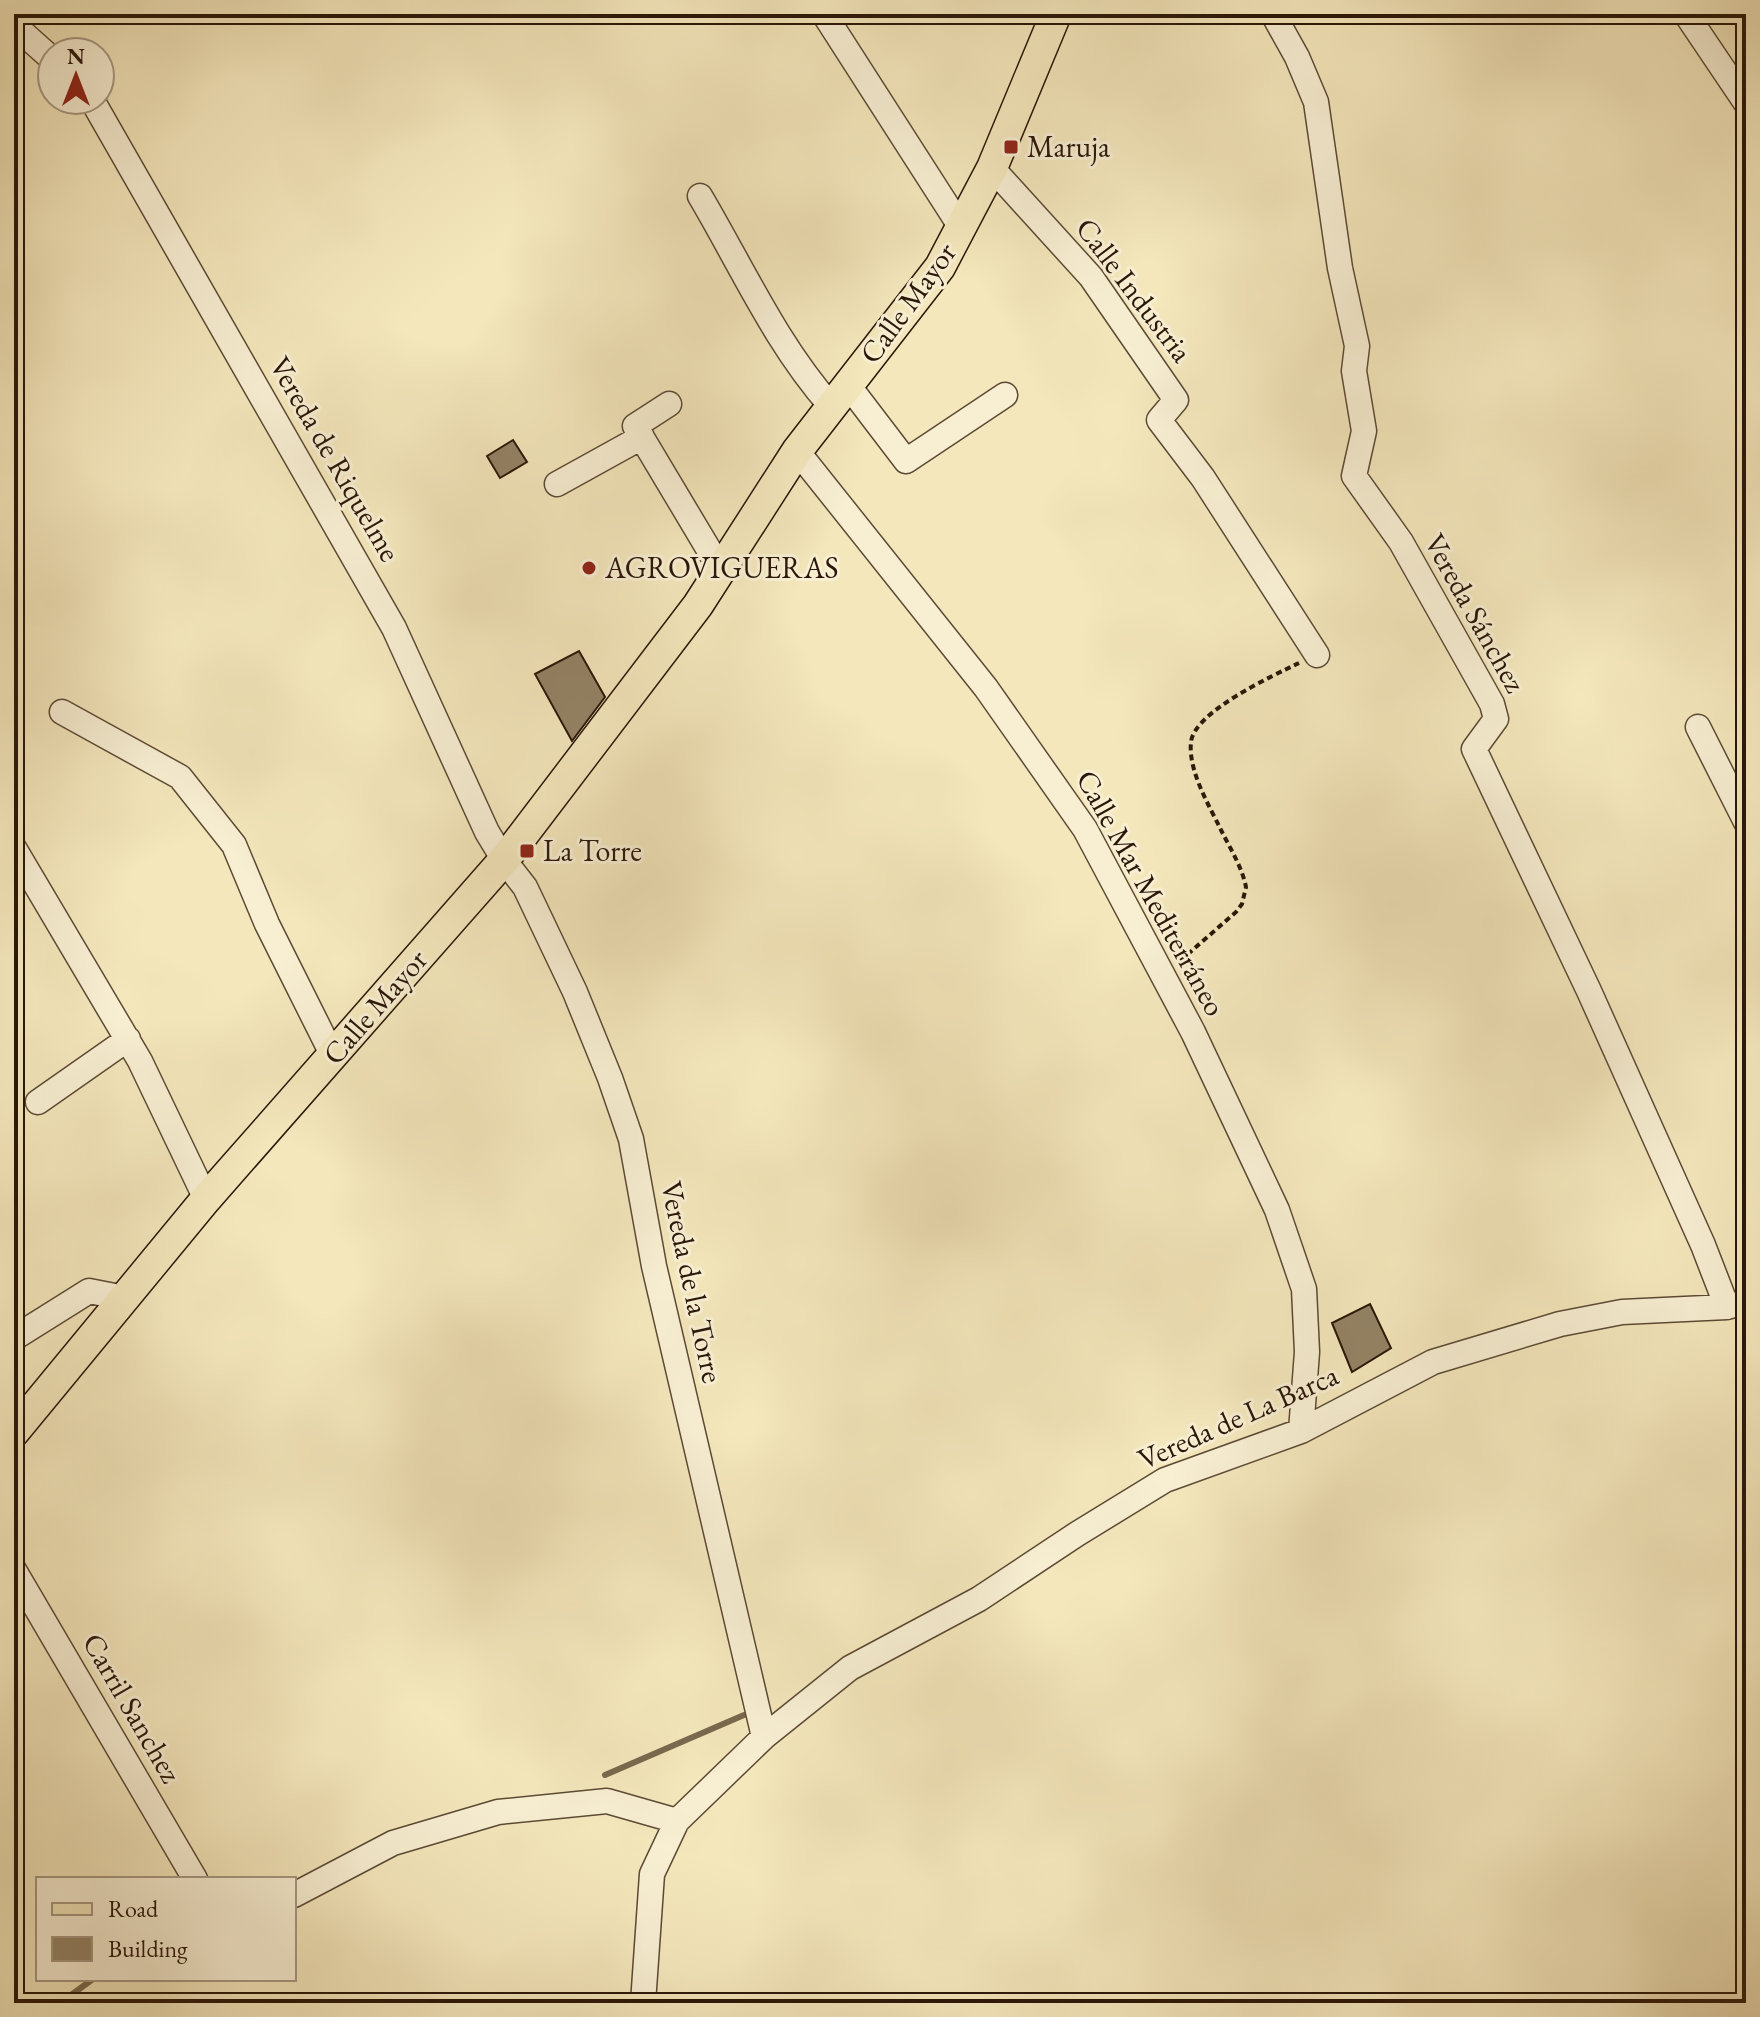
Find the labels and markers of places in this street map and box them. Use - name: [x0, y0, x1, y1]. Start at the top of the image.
- place label: Maruja: [1027, 127, 1110, 166]
- marker: Maruja: [1002, 138, 1020, 156]
- place label: AGROVIGUERAS: [604, 548, 839, 587]
- marker: AGROVIGUERAS: [580, 559, 598, 577]
- place label: La Torre: [543, 831, 642, 870]
- marker: La Torre: [518, 842, 536, 860]

